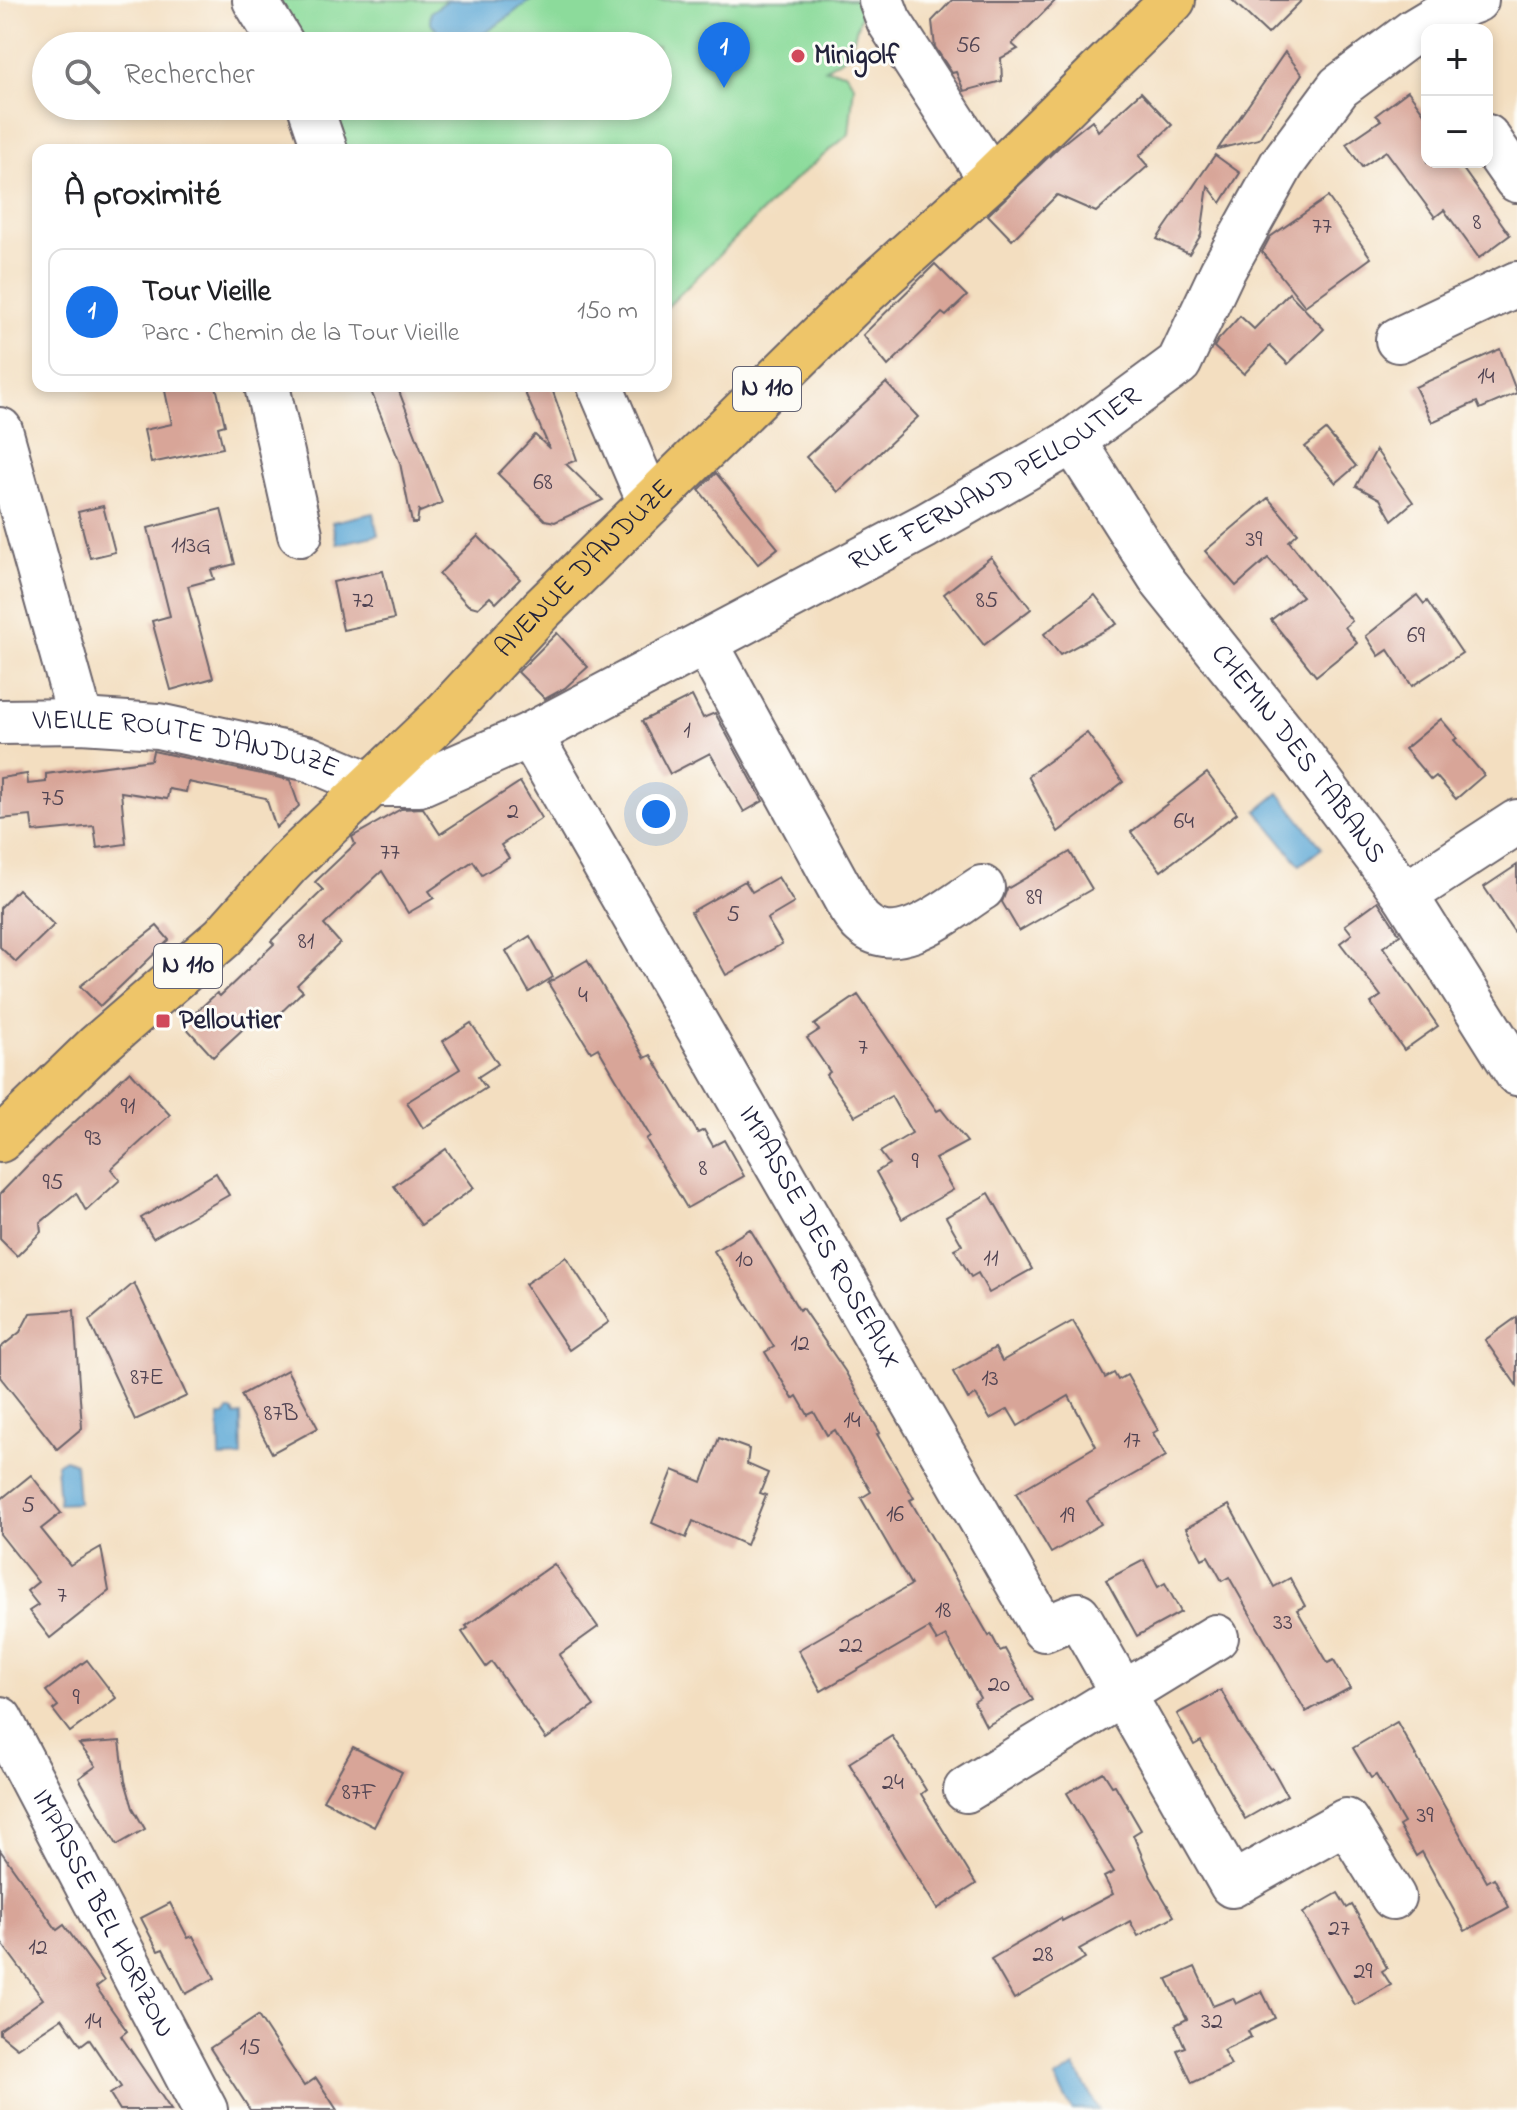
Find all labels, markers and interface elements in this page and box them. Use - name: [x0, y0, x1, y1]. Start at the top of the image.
- pin: 1: [698, 22, 750, 88]
- map controls: [1421, 24, 1493, 168]
- button: +: [1421, 24, 1493, 96]
- house number: 56: [956, 29, 981, 64]
- search box: [32, 32, 672, 120]
- place label: Minigolf: [814, 36, 900, 78]
- marker: Minigolf: [789, 47, 807, 65]
- icon: search: [60, 54, 104, 98]
- text: Rechercher: [124, 54, 255, 98]
- button: −: [1421, 96, 1493, 168]
- text: À proximité: [64, 171, 221, 221]
- house number: 8: [1473, 206, 1482, 241]
- house number: 77: [1312, 210, 1332, 245]
- text: Tour Vieille: [142, 271, 271, 315]
- text: 1: [88, 293, 96, 331]
- text: 150 m: [577, 293, 638, 331]
- text: Parc · Chemin de la Tour Vieille: [142, 315, 459, 353]
- house number: 14: [1477, 360, 1495, 395]
- road number: N 110: [733, 367, 801, 411]
- street label: RUE FERNAND PELLOUTIER: [842, 377, 1150, 583]
- house number: 68: [533, 466, 553, 501]
- street label: AVENUE D'ANDUZE: [486, 470, 683, 668]
- house number: 39: [1245, 523, 1263, 558]
- house number: 113G: [171, 529, 211, 564]
- house number: 72: [352, 584, 374, 619]
- house number: 85: [976, 584, 999, 619]
- house number: 69: [1407, 619, 1426, 654]
- street label: CHEMIN DES TABANS: [1200, 636, 1395, 872]
- street label: VIEILLE ROUTE D'ANDUZE: [31, 700, 345, 789]
- house number: 1: [683, 714, 691, 749]
- house number: 75: [41, 782, 65, 817]
- your location: [636, 794, 676, 834]
- house number: 2: [507, 795, 519, 830]
- house number: 64: [1174, 805, 1194, 840]
- house number: 77: [380, 836, 400, 871]
- house number: 89: [1026, 881, 1043, 916]
- house number: 5: [726, 898, 740, 933]
- house number: 81: [298, 925, 315, 960]
- road number: N 110: [154, 944, 222, 988]
- house number: 4: [578, 979, 588, 1014]
- place label: Pelloutier: [179, 1001, 283, 1042]
- marker: Pelloutier: [154, 1012, 172, 1030]
- house number: 7: [858, 1031, 868, 1066]
- house number: 91: [121, 1090, 136, 1125]
- street label: IMPASSE DES ROSEAUX: [727, 1098, 911, 1377]
- house number: 93: [84, 1122, 102, 1157]
- house number: 9: [911, 1145, 919, 1180]
- house number: 8: [699, 1152, 708, 1187]
- house number: 95: [43, 1166, 64, 1201]
- house number: 11: [983, 1242, 999, 1277]
- house number: 10: [735, 1243, 753, 1278]
- house number: 12: [790, 1327, 810, 1362]
- house number: 87E: [130, 1361, 164, 1396]
- house number: 13: [981, 1362, 999, 1397]
- house number: 87B: [263, 1397, 299, 1432]
- house number: 14: [843, 1404, 861, 1439]
- house number: 17: [1123, 1424, 1141, 1459]
- house number: 5: [21, 1489, 35, 1524]
- house number: 16: [886, 1498, 905, 1533]
- house number: 19: [1060, 1499, 1075, 1534]
- house number: 7: [57, 1579, 67, 1614]
- house number: 18: [935, 1594, 951, 1629]
- house number: 33: [1273, 1606, 1293, 1641]
- house number: 22: [839, 1629, 863, 1664]
- house number: 20: [988, 1668, 1010, 1703]
- house number: 9: [72, 1681, 80, 1716]
- house number: 24: [882, 1766, 904, 1801]
- house number: 87F: [342, 1776, 377, 1811]
- street label: IMPASSE BEL HORIZON: [20, 1782, 184, 2045]
- house number: 39: [1416, 1799, 1434, 1834]
- house number: 27: [1328, 1912, 1350, 1947]
- house number: 12: [28, 1931, 48, 1966]
- house number: 28: [1033, 1938, 1053, 1973]
- house number: 29: [1353, 1955, 1373, 1990]
- house number: 14: [84, 2005, 102, 2040]
- house number: 32: [1201, 2005, 1223, 2040]
- house number: 15: [239, 2031, 261, 2066]

